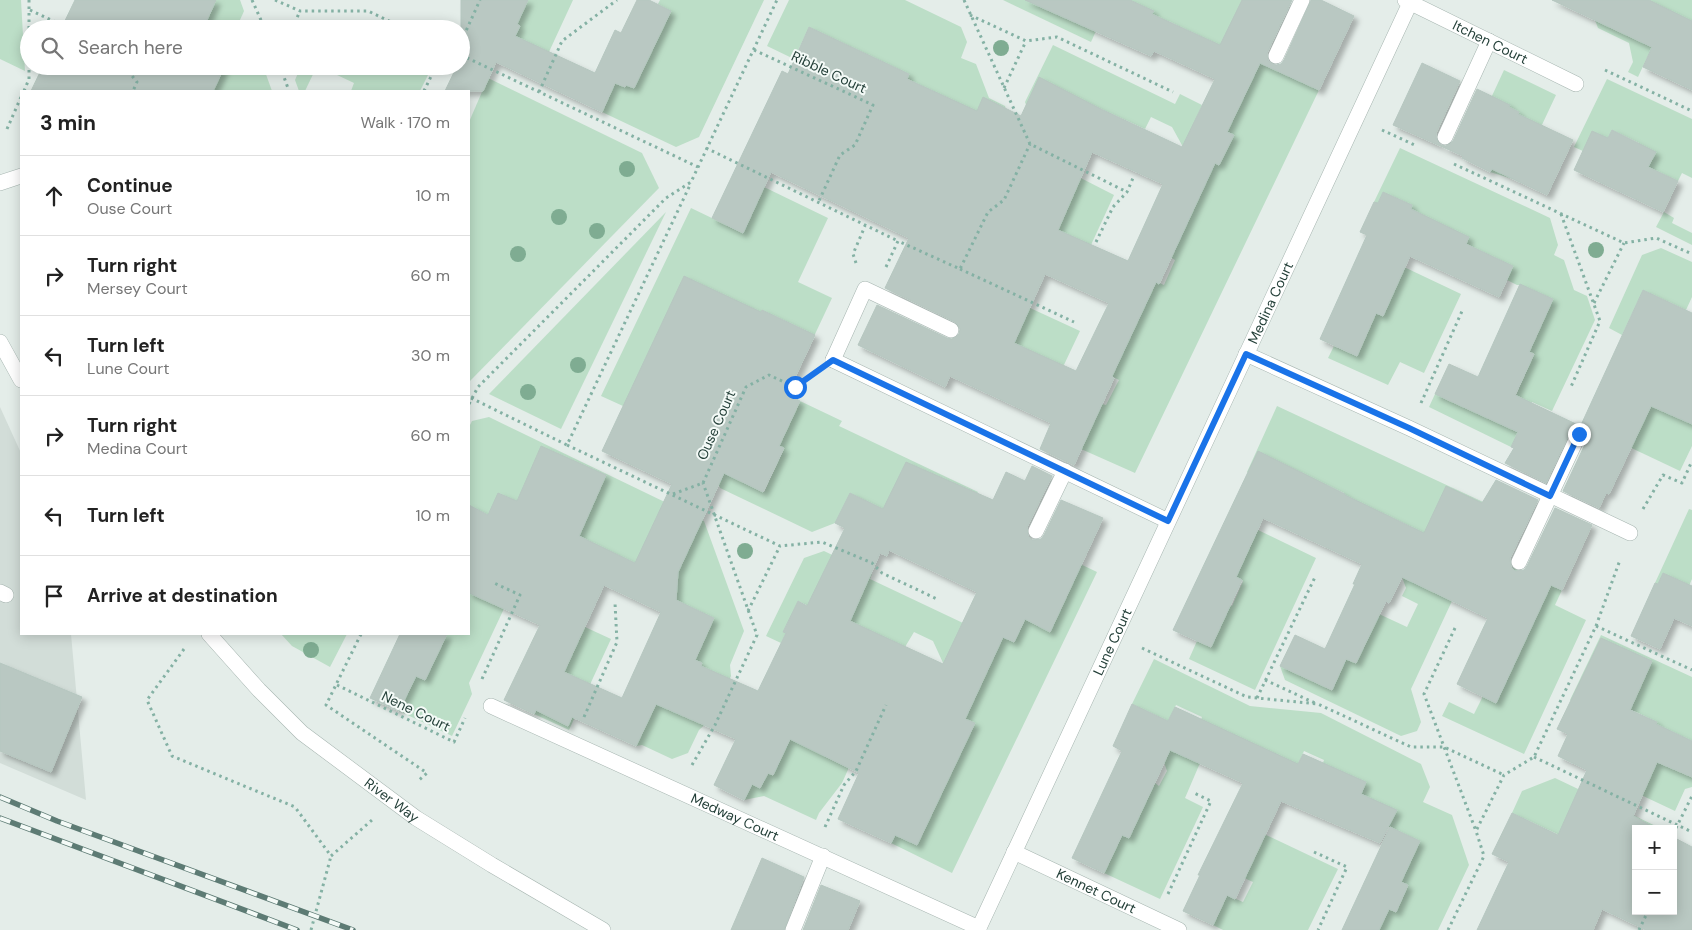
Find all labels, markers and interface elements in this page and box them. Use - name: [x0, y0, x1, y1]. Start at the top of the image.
- street label: Itchen Court: [1450, 16, 1531, 68]
- search box: [20, 20, 470, 75]
- icon: search: [38, 34, 66, 62]
- text: Search here: [78, 35, 183, 60]
- street label: Ribble Court: [788, 47, 870, 97]
- text: 3 min: [40, 109, 96, 137]
- text: Walk · 170 m: [361, 112, 450, 133]
- text: Continue: [87, 173, 173, 198]
- icon: ahead: [40, 182, 68, 210]
- text: 10 m: [416, 185, 450, 206]
- text: Ouse Court: [87, 198, 172, 219]
- text: Turn right: [87, 253, 177, 278]
- street label: Medina Court: [1243, 259, 1297, 347]
- icon: right: [40, 262, 68, 290]
- text: 60 m: [410, 265, 450, 286]
- text: Mersey Court: [87, 278, 188, 299]
- text: Turn left: [87, 333, 165, 358]
- icon: left: [40, 342, 68, 370]
- text: 30 m: [411, 345, 450, 366]
- text: Lune Court: [87, 358, 169, 379]
- route start: [784, 376, 807, 399]
- street label: Ouse Court: [693, 387, 739, 463]
- text: Turn right: [87, 413, 177, 438]
- icon: right: [40, 422, 68, 450]
- route end: [1568, 423, 1591, 446]
- text: 60 m: [410, 425, 450, 446]
- text: Medina Court: [87, 438, 188, 459]
- icon: left: [40, 502, 68, 530]
- text: Turn left: [87, 503, 165, 528]
- text: 10 m: [416, 505, 450, 526]
- icon: arrive: [40, 582, 68, 610]
- text: Arrive at destination: [87, 583, 278, 608]
- street label: Lune Court: [1089, 605, 1136, 678]
- street label: Nene Court: [379, 687, 453, 735]
- street label: River Way: [361, 774, 423, 826]
- street label: Medway Court: [688, 789, 782, 845]
- map controls: [1632, 825, 1677, 915]
- button: +: [1632, 825, 1677, 870]
- street label: Kennet Court: [1054, 864, 1139, 917]
- button: −: [1632, 870, 1677, 915]

